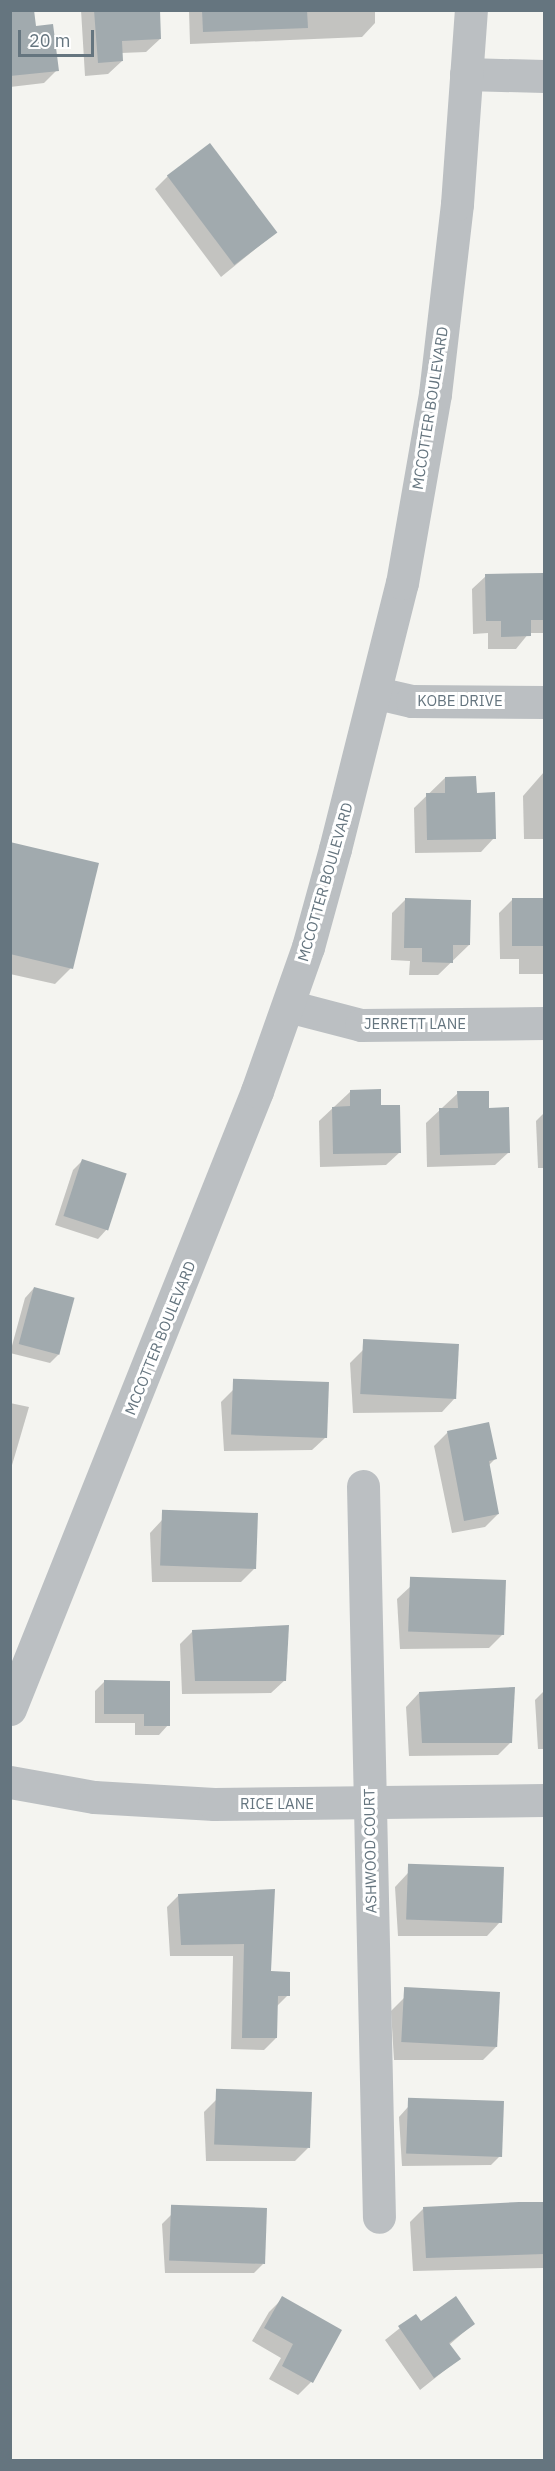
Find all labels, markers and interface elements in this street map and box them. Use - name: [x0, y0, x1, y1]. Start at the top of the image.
- scale bar: [21, 18, 98, 56]
- text: 20 m: [29, 29, 71, 52]
- street label: MCCOTTER BOULEVARD: [408, 325, 452, 491]
- street label: KOBE DRIVE: [417, 692, 503, 710]
- street label: MCCOTTER BOULEVARD: [294, 800, 356, 964]
- street label: JERRETT LANE: [364, 1015, 466, 1033]
- street label: MCCOTTER BOULEVARD: [121, 1258, 199, 1418]
- street label: ASHWOOD COURT: [360, 1788, 380, 1914]
- street label: RICE LANE: [240, 1795, 314, 1813]

